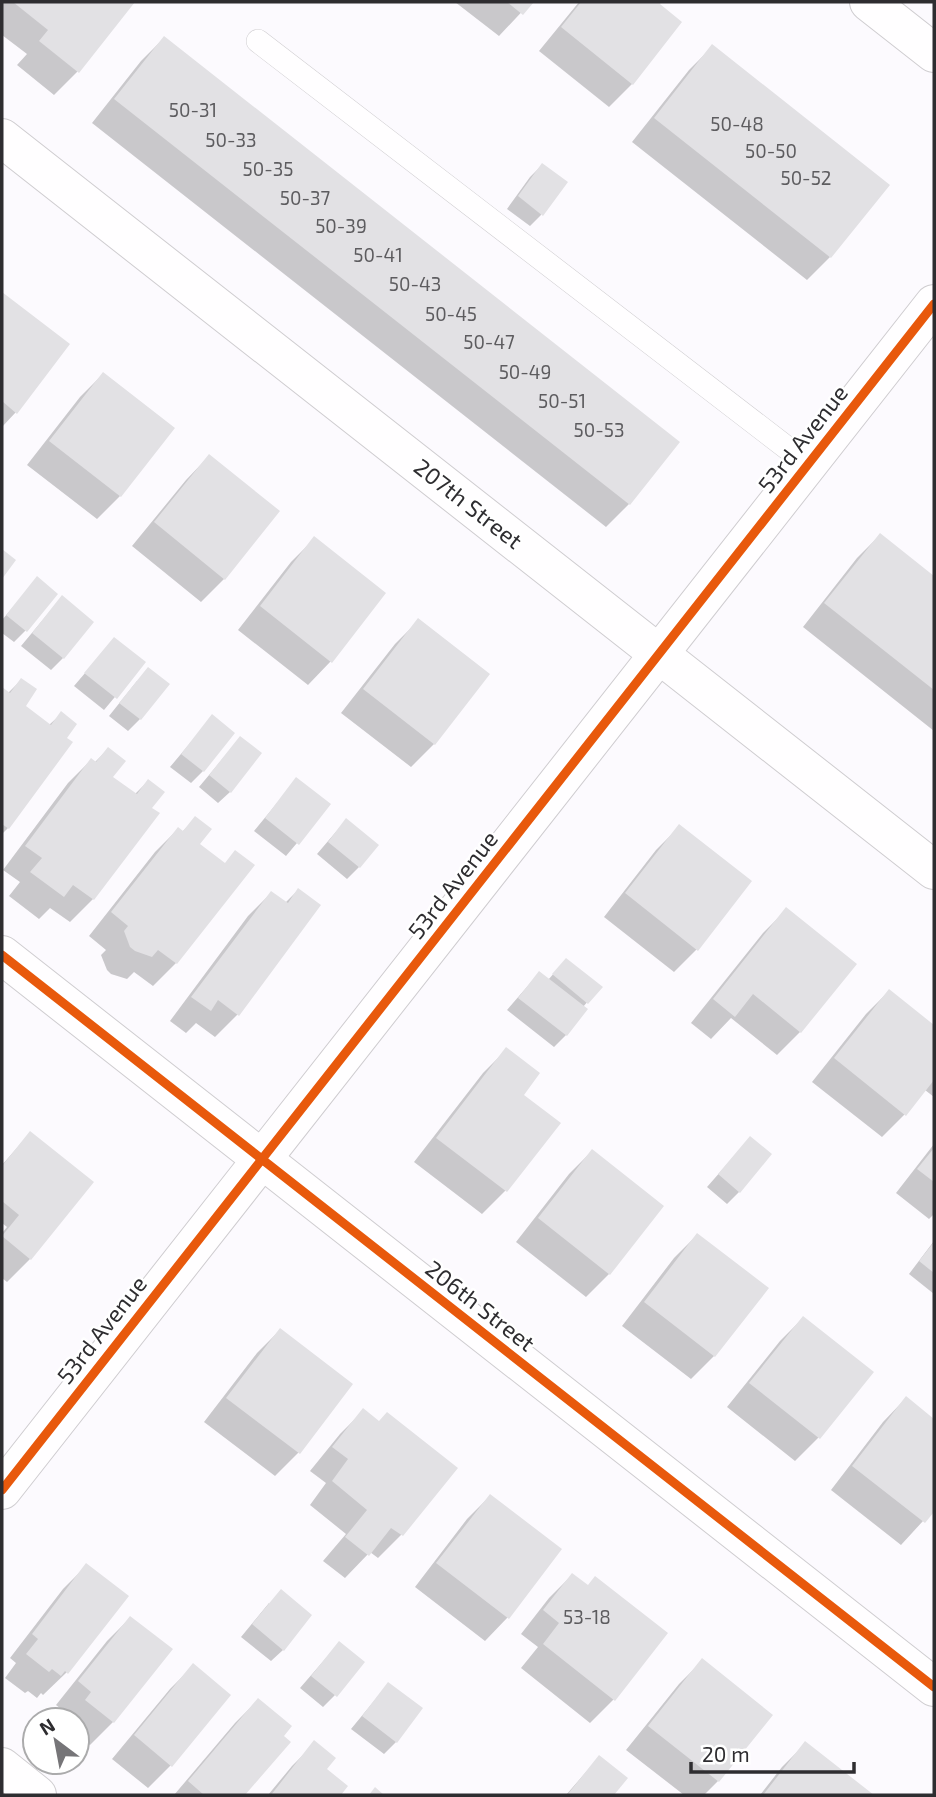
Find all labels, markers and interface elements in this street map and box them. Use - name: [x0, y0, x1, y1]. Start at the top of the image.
- house number: 50-31: [169, 98, 217, 121]
- house number: 50-48: [710, 112, 764, 135]
- house number: 50-33: [205, 128, 257, 151]
- house number: 50-50: [745, 139, 797, 162]
- house number: 50-35: [243, 157, 293, 180]
- house number: 50-52: [780, 166, 832, 189]
- house number: 50-37: [280, 186, 331, 209]
- house number: 50-39: [315, 214, 367, 237]
- house number: 50-41: [353, 243, 403, 266]
- house number: 50-43: [389, 272, 441, 295]
- house number: 50-45: [425, 302, 477, 325]
- house number: 50-47: [463, 330, 515, 353]
- house number: 50-49: [499, 360, 551, 383]
- street label: 53rd Avenue: [751, 379, 853, 498]
- house number: 50-51: [538, 389, 586, 412]
- house number: 50-53: [574, 418, 624, 441]
- street label: 207th Street: [409, 452, 529, 554]
- street label: 53rd Avenue: [401, 825, 503, 944]
- street label: 206th Street: [420, 1254, 541, 1357]
- street label: 53rd Avenue: [50, 1270, 152, 1389]
- house number: 53-18: [563, 1605, 611, 1628]
- north arrow: [21, 1706, 91, 1776]
- text: N: [35, 1713, 59, 1740]
- scale bar: [691, 1730, 854, 1774]
- text: 20 m: [702, 1741, 750, 1766]

